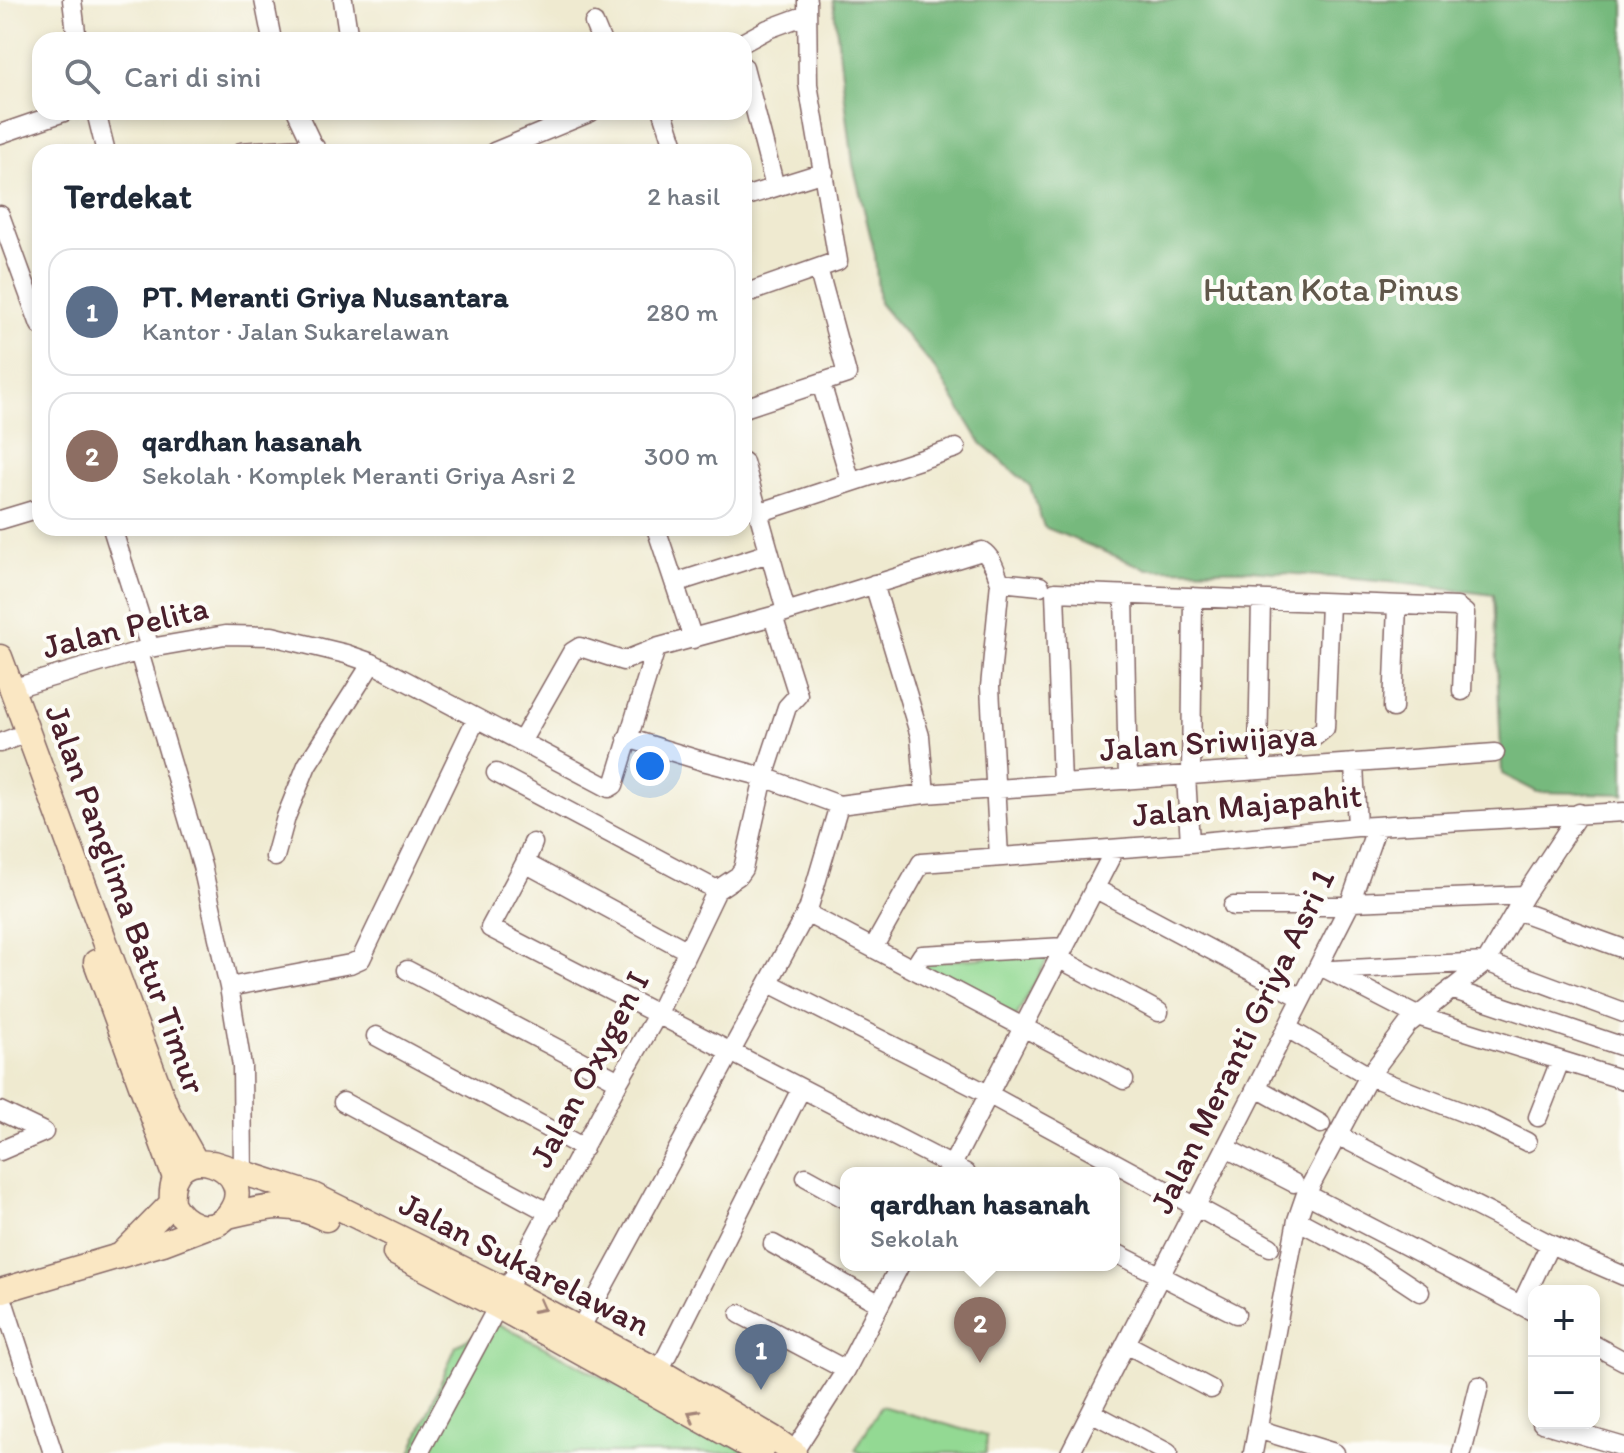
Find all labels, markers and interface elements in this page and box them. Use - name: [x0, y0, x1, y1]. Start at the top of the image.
- search box: [32, 32, 752, 120]
- icon: search: [60, 54, 104, 98]
- text: Cari di sini: [124, 58, 262, 95]
- text: Terdekat: [64, 176, 192, 217]
- text: 2 hasil: [647, 180, 720, 212]
- park label: Hutan Kota Pinus: [1203, 269, 1459, 310]
- text: PT. Meranti Griya Nusantara: [142, 278, 508, 315]
- text: 1: [86, 296, 98, 328]
- text: 280 m: [646, 296, 718, 328]
- text: Kantor · Jalan Sukarelawan: [142, 315, 449, 347]
- text: qardhan hasanah: [142, 422, 361, 459]
- text: 2: [85, 440, 99, 472]
- text: 300 m: [644, 440, 718, 472]
- text: Sekolah · Komplek Meranti Griya Asri 2: [142, 459, 575, 491]
- street label: Jalan Pelita: [38, 587, 212, 667]
- street label: Jalan Panglima Batur Timur: [36, 699, 216, 1100]
- street label: Jalan Sriwijaya: [1098, 714, 1318, 770]
- your location: [630, 746, 670, 786]
- street label: Jalan Majapahit: [1130, 775, 1364, 835]
- street label: Jalan Meranti Griya Asri 1: [1141, 862, 1343, 1220]
- street label: Jalan Oxygen I: [520, 964, 658, 1174]
- popup: [840, 1167, 1120, 1271]
- street label: Jalan Sukarelawan: [393, 1183, 657, 1345]
- text: qardhan hasanah: [870, 1185, 1090, 1222]
- text: Sekolah: [870, 1222, 959, 1254]
- map controls: [1528, 1285, 1600, 1429]
- button: +: [1528, 1285, 1600, 1357]
- pin: 2: [954, 1297, 1006, 1363]
- one-way arrow: [531, 1298, 546, 1313]
- pin: 1: [735, 1324, 787, 1390]
- button: −: [1528, 1357, 1600, 1429]
- one-way arrow: [687, 1409, 702, 1425]

